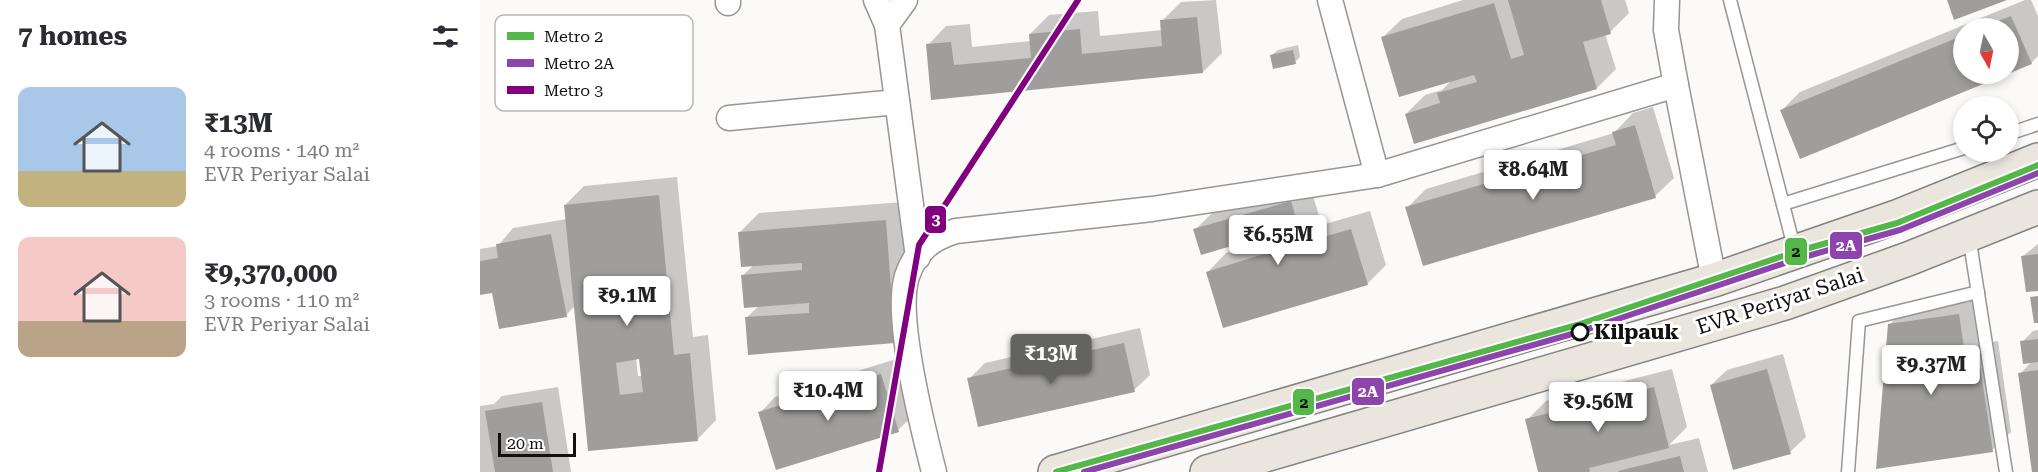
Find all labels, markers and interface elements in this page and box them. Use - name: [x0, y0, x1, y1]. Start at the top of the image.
- legend: [495, 15, 693, 111]
- north arrow: [1953, 18, 2019, 84]
- map controls: [1953, 18, 2019, 162]
- icon: filters: [429, 20, 462, 53]
- text: 7 homes: [18, 21, 127, 51]
- text: Metro 2: [544, 27, 603, 46]
- text: Metro 2A: [544, 54, 615, 73]
- text: Metro 3: [544, 81, 603, 100]
- button: locate: [1953, 96, 2019, 162]
- text: ₹13M: [204, 108, 273, 138]
- icon: home: [66, 111, 138, 183]
- text: 4 rooms · 140 m²: [204, 138, 359, 162]
- pin: ₹8.64M: [1484, 150, 1582, 201]
- text: ₹8.64M: [1498, 157, 1568, 181]
- text: EVR Periyar Salai: [204, 162, 370, 186]
- line badge: 3: [924, 205, 947, 234]
- text: 3: [932, 210, 941, 229]
- pin: ₹6.55M: [1229, 215, 1327, 266]
- text: ₹6.55M: [1243, 222, 1313, 246]
- line badge: 2A: [1829, 231, 1863, 260]
- text: 2A: [1836, 236, 1857, 255]
- line badge: 2: [1784, 237, 1808, 266]
- text: 2: [1792, 242, 1801, 261]
- text: ₹9,370,000: [204, 258, 337, 288]
- icon: home: [66, 261, 138, 333]
- street label: EVR Periyar Salai: [1693, 263, 1867, 339]
- pin: ₹9.1M: [585, 276, 669, 327]
- text: ₹9.1M: [597, 283, 657, 307]
- text: 3 rooms · 110 m²: [204, 288, 359, 312]
- text: EVR Periyar Salai: [204, 312, 370, 336]
- place label: Kilpauk: [1594, 320, 1679, 344]
- marker: Kilpauk: [1571, 323, 1589, 341]
- pin: ₹13M: [1015, 334, 1087, 385]
- text: ₹13M: [1025, 341, 1077, 365]
- pin: ₹9.37M: [1882, 345, 1980, 396]
- text: ₹9.37M: [1896, 352, 1966, 376]
- pin: ₹10.4M: [779, 371, 877, 422]
- line badge: 2A: [1351, 377, 1385, 406]
- text: ₹10.4M: [793, 378, 863, 402]
- text: 2A: [1358, 382, 1379, 401]
- pin: ₹9.56M: [1549, 382, 1647, 433]
- line badge: 2: [1292, 388, 1315, 416]
- text: ₹9.56M: [1563, 389, 1633, 413]
- text: 2: [1300, 393, 1309, 412]
- scale bar: [498, 430, 576, 458]
- text: 20 m: [507, 434, 544, 453]

